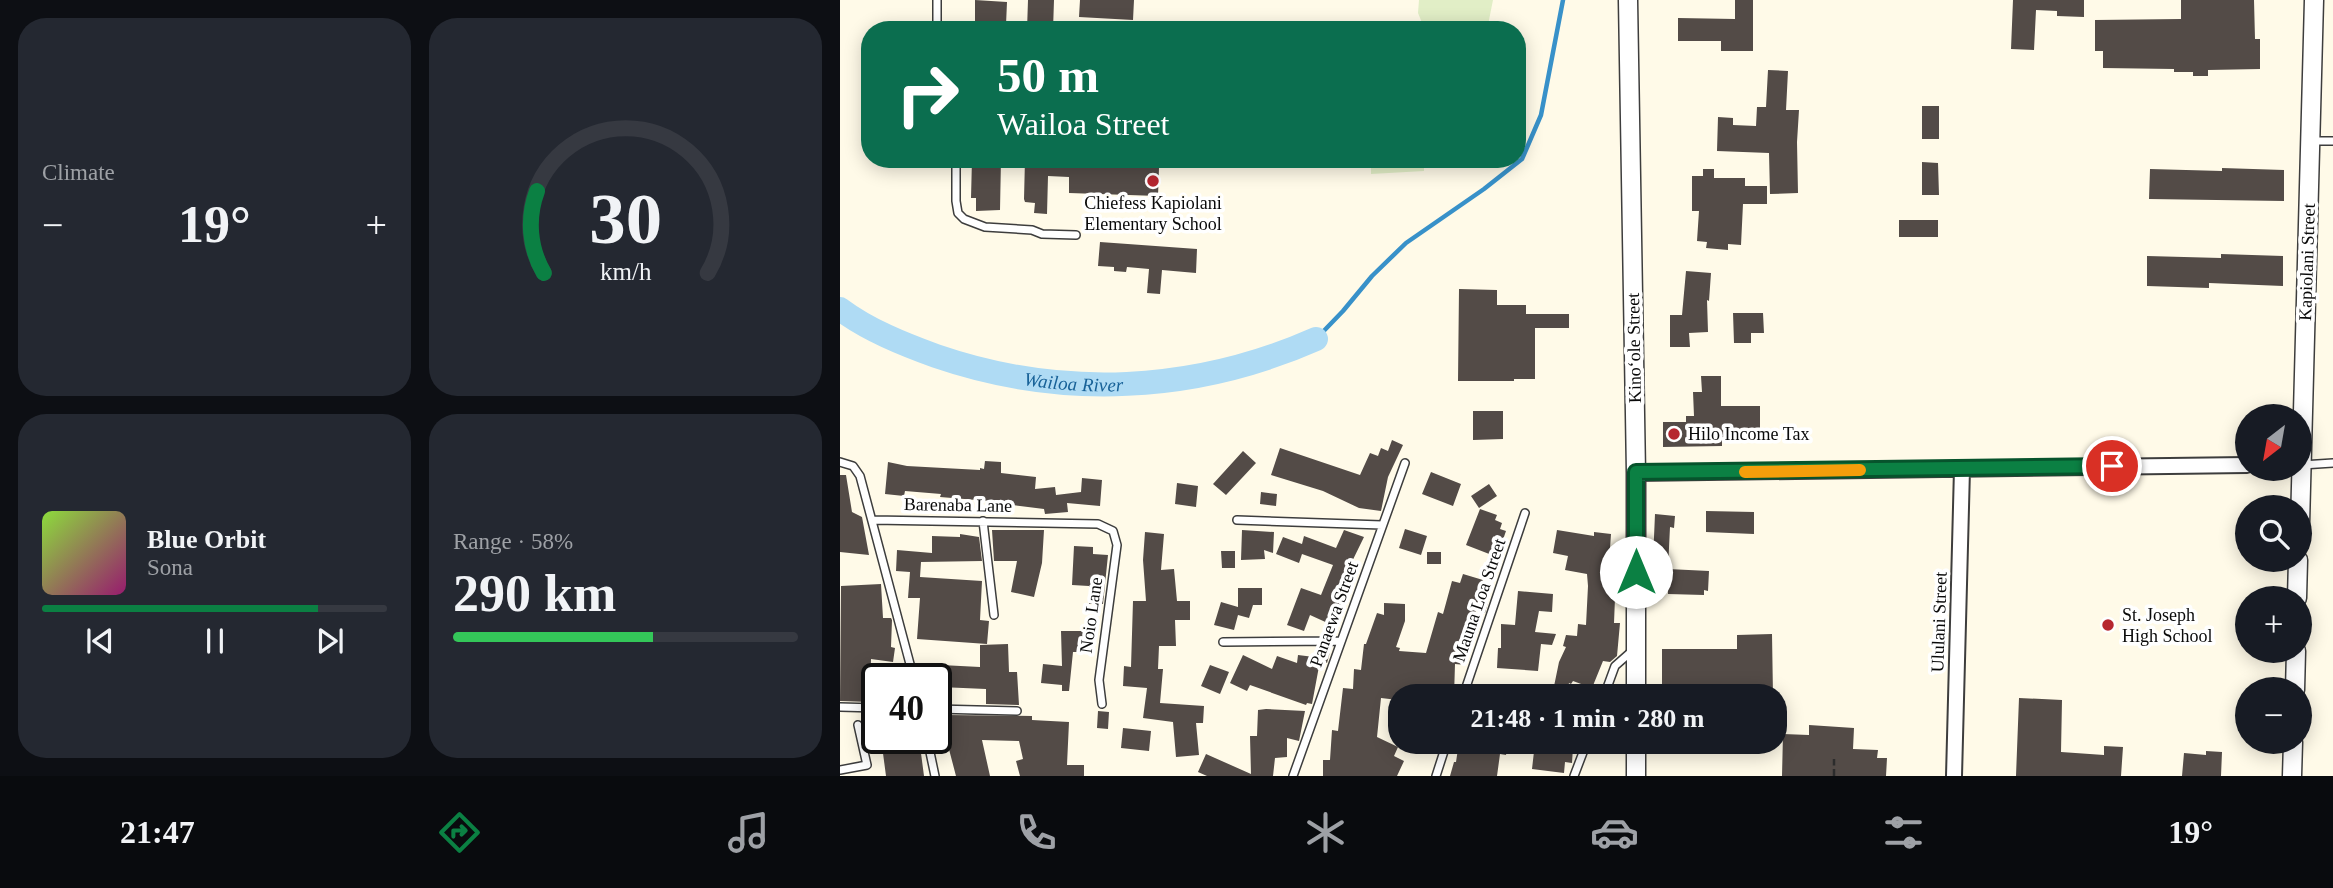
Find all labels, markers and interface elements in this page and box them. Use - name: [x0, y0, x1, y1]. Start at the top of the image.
- text: 50 m: [997, 48, 1099, 103]
- icon: right: [882, 49, 973, 140]
- text: Wailoa Street: [997, 106, 1169, 142]
- text: Climate: [42, 160, 115, 185]
- marker: Chiefess Kapiolani Elementary School: [1145, 173, 1161, 189]
- text: 30: [589, 178, 662, 259]
- place label: Chiefess Kapiolani Elementary School: [1084, 193, 1222, 234]
- text: 19°: [178, 196, 251, 253]
- street label: Kapiolani Street: [2295, 203, 2319, 321]
- text: −: [42, 204, 63, 246]
- text: +: [366, 204, 387, 246]
- text: km/h: [600, 258, 652, 285]
- street label: Kinoʻole Street: [1623, 293, 1645, 403]
- water label: Wailoa River: [1023, 368, 1124, 395]
- north arrow: [2235, 404, 2312, 481]
- map controls: [2235, 404, 2312, 754]
- place label: Hilo Income Tax: [1688, 424, 1809, 444]
- marker: Hilo Income Tax: [1666, 426, 1682, 442]
- pin: [2082, 436, 2142, 496]
- icon: arrive: [2093, 447, 2131, 485]
- street label: Barenaba Lane: [904, 494, 1012, 516]
- button: search: [2235, 495, 2312, 572]
- text: Blue Orbit: [147, 525, 266, 554]
- text: Range · 58%: [453, 529, 573, 554]
- position arrow: [1599, 535, 1673, 609]
- street label: Mauna Loa Street: [1449, 536, 1509, 664]
- text: Sona: [147, 555, 193, 580]
- street label: Panaewa Street: [1306, 559, 1362, 669]
- text: 290 km: [453, 565, 616, 622]
- street label: Ululani Street: [1927, 571, 1951, 673]
- street label: Noio Lane: [1076, 576, 1106, 654]
- button: +: [2235, 586, 2312, 663]
- place label: St. Joseph High School: [2122, 605, 2213, 646]
- marker: St. Joseph High School: [2100, 617, 2116, 633]
- icon: previous: [81, 622, 119, 660]
- icon: pause: [196, 622, 234, 660]
- icon: next: [311, 622, 349, 660]
- speed limit sign: 40: [861, 663, 952, 754]
- button: −: [2235, 677, 2312, 754]
- text: 21:48 · 1 min · 280 m: [1471, 704, 1705, 733]
- icon: directions: [435, 808, 484, 857]
- icon: music: [724, 808, 773, 857]
- icon: phone: [1012, 808, 1061, 857]
- icon: climate: [1301, 808, 1350, 857]
- icon: car: [1590, 808, 1639, 857]
- icon: filters: [1879, 808, 1928, 857]
- text: 21:47: [120, 814, 195, 850]
- text: 19°: [2168, 814, 2213, 850]

